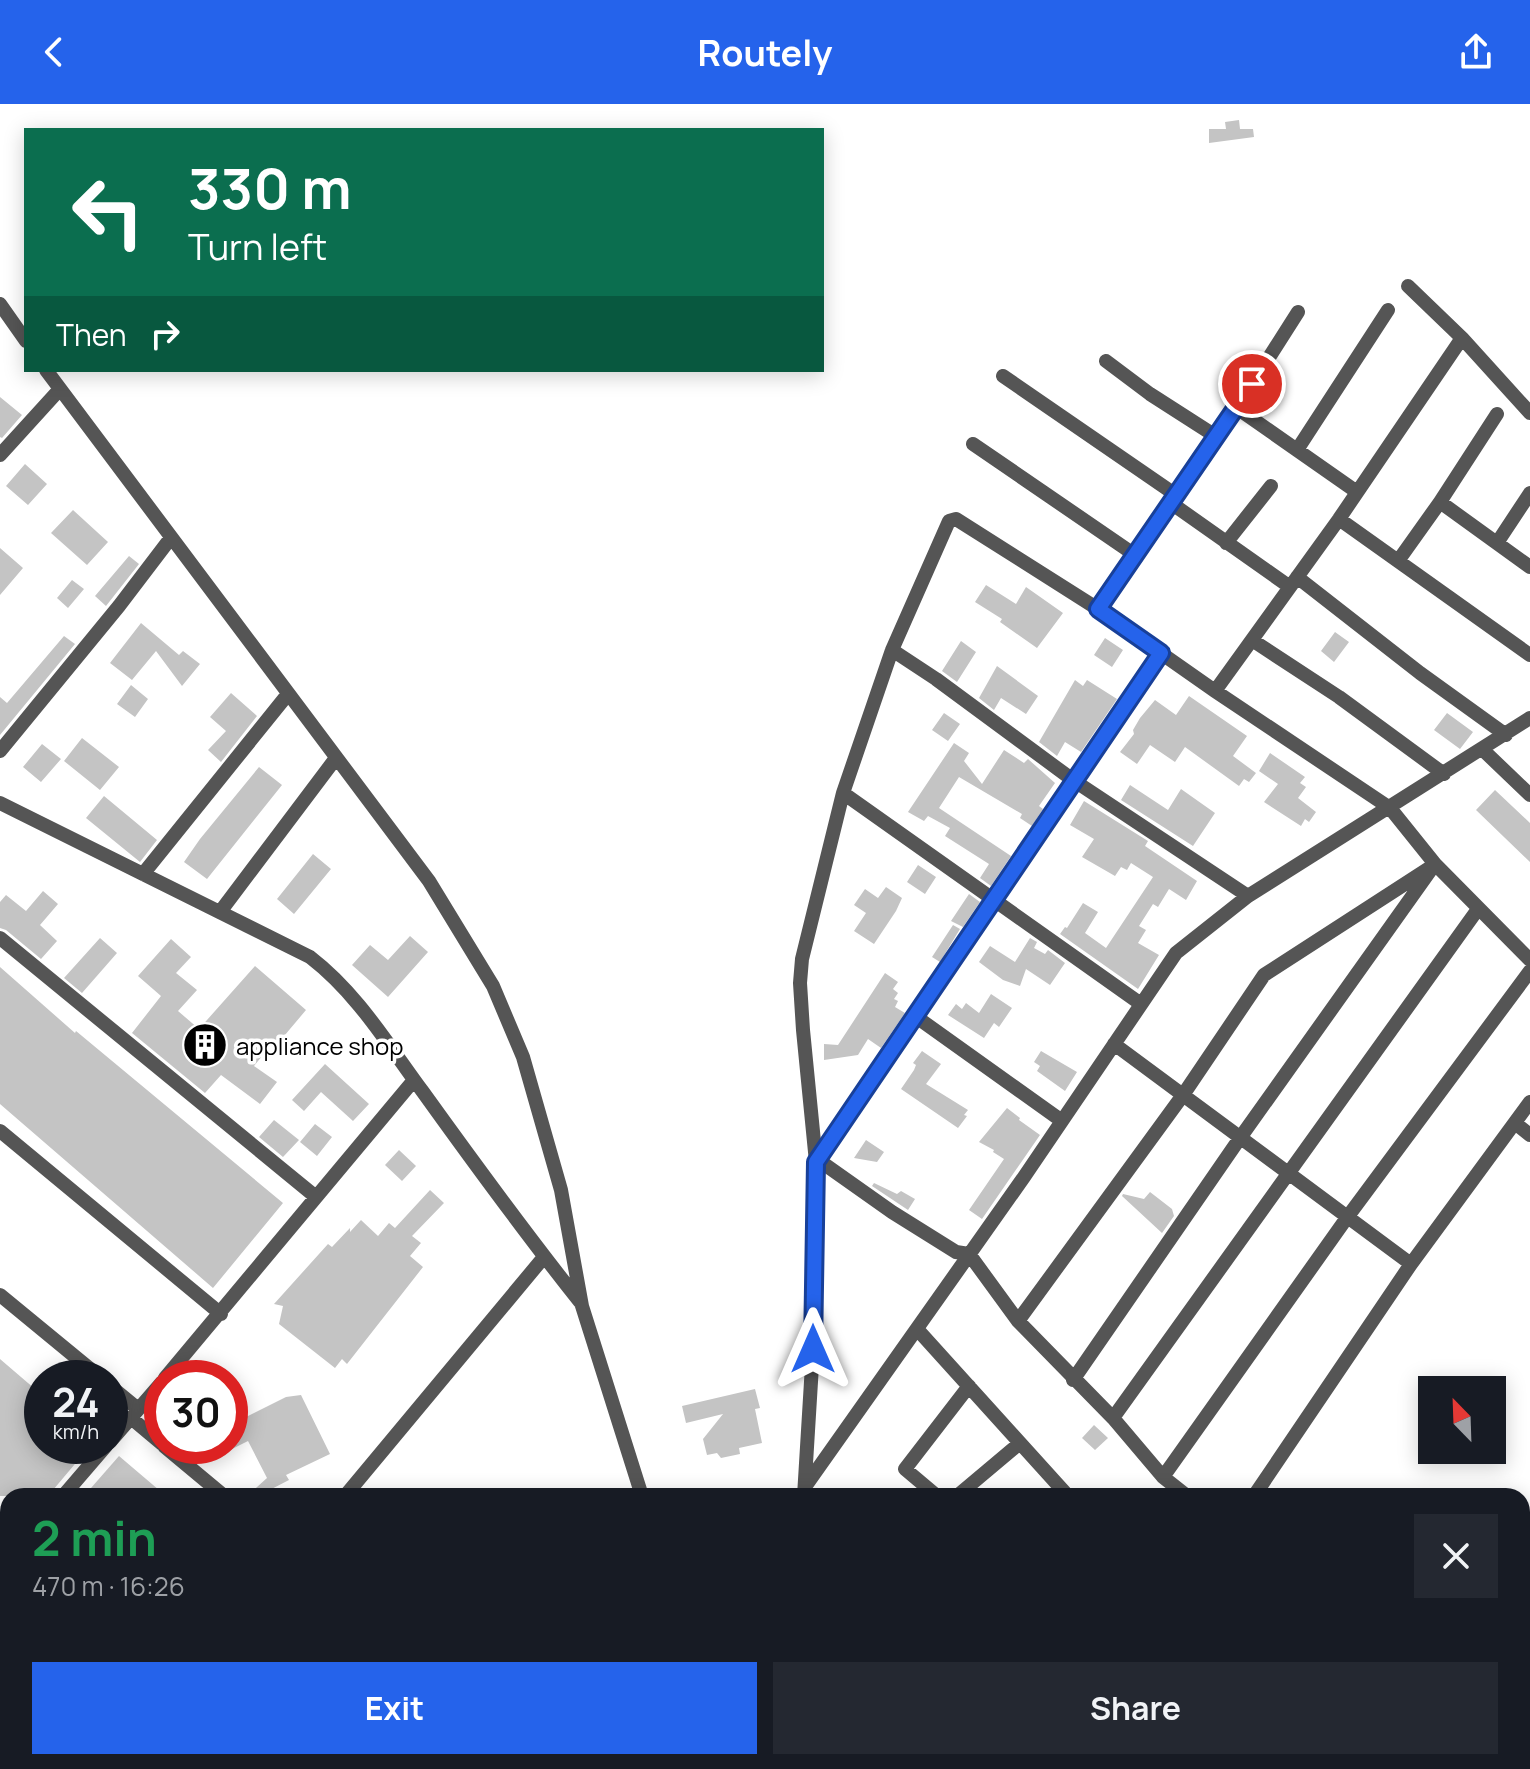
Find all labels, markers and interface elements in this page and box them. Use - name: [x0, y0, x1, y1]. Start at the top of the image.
- text: Routely: [697, 28, 833, 77]
- icon: back: [32, 30, 76, 74]
- icon: share: [1454, 30, 1498, 74]
- text: 330 m: [188, 149, 352, 226]
- icon: left: [56, 160, 160, 264]
- text: Turn left: [188, 222, 327, 271]
- icon: right: [143, 312, 187, 356]
- text: Then: [56, 314, 127, 355]
- pin: [1218, 350, 1286, 418]
- icon: arrive: [1230, 362, 1274, 406]
- building icon: appliance shop: [181, 1021, 229, 1069]
- place label: appliance shop: [236, 1029, 403, 1062]
- position arrow: [771, 1307, 855, 1391]
- speed limit sign: 30: [144, 1360, 248, 1464]
- text: 24: [52, 1374, 100, 1429]
- north arrow: [1418, 1376, 1506, 1464]
- map controls: [1418, 1376, 1506, 1464]
- text: km/h: [53, 1418, 99, 1445]
- text: 2 min: [32, 1505, 157, 1570]
- button: close: [1414, 1514, 1498, 1598]
- text: 470 m · 16:26: [32, 1568, 185, 1604]
- button: Exit: [32, 1662, 757, 1754]
- button: Share: [773, 1662, 1498, 1754]

